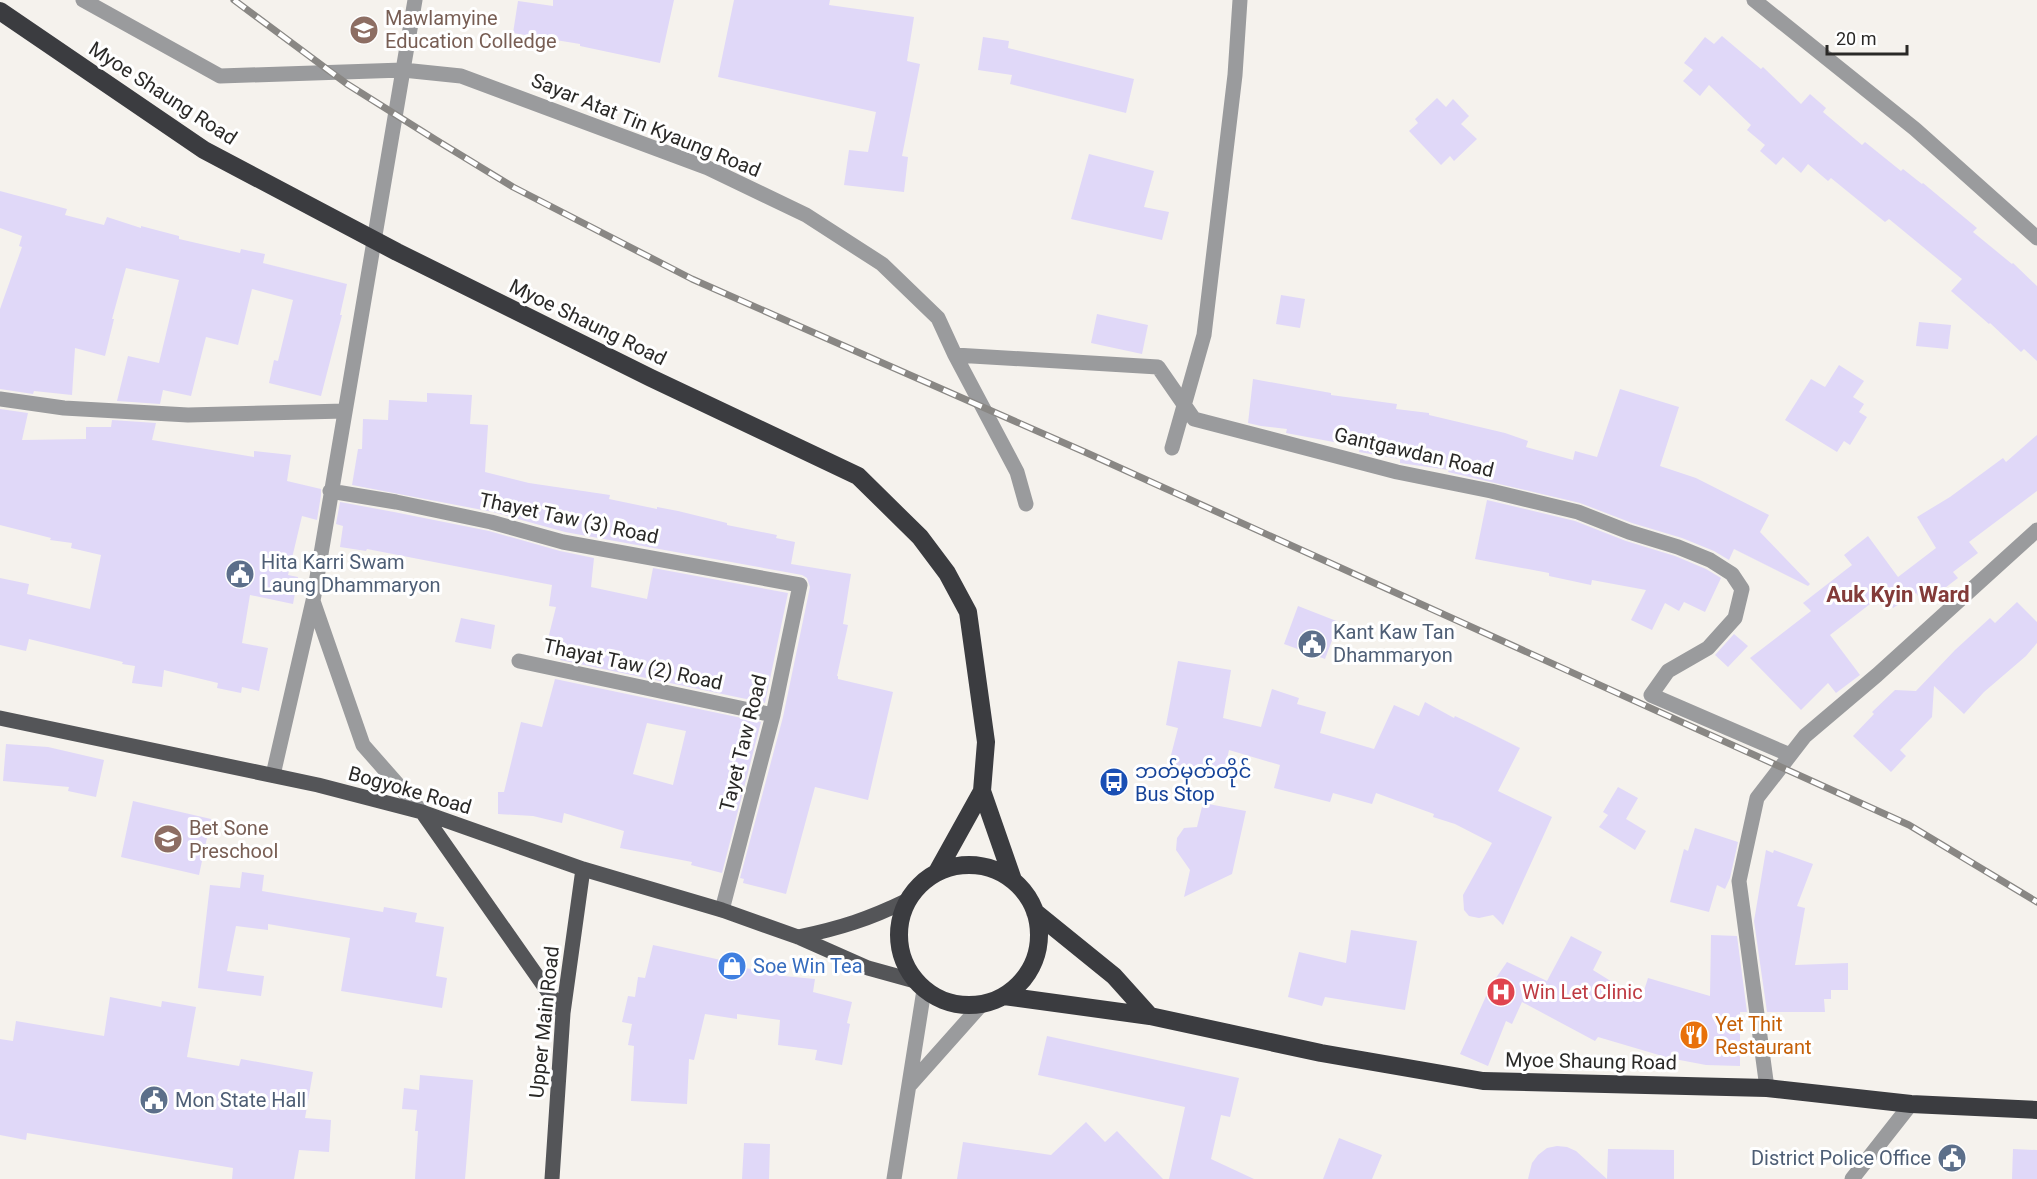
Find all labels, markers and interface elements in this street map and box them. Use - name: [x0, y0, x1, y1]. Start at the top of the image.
- place label: Mawlamyine Education Colledge: [385, 6, 557, 53]
- school or university icon: Mawlamyine Education Colledge: [348, 14, 380, 46]
- scale bar: [1827, 18, 1906, 56]
- text: 20 m: [1836, 28, 1876, 49]
- street label: Myoe Shaung Road: [84, 36, 242, 150]
- street label: Sayar Atat Tin Kyaung Road: [528, 68, 764, 182]
- street label: Myoe Shaung Road: [506, 274, 670, 370]
- street label: Gantgawdan Road: [1332, 422, 1496, 482]
- street label: Thayet Taw (3) Road: [477, 487, 661, 549]
- place label: Hita Karri Swam Laung Dhammaryon: [261, 550, 441, 597]
- public building icon: Hita Karri Swam Laung Dhammaryon: [224, 558, 256, 590]
- district label: Auk Kyin Ward: [1826, 582, 1970, 607]
- place label: Kant Kaw Tan Dhammaryon: [1333, 620, 1455, 667]
- public building icon: Kant Kaw Tan Dhammaryon: [1296, 628, 1328, 660]
- street label: Thayat Taw (2) Road: [541, 633, 725, 695]
- street label: Tayet Taw Road: [714, 672, 772, 814]
- place label: ဘတ်မှတ်တိုင် Bus Stop: [1135, 757, 1251, 806]
- street label: Bogyoke Road: [346, 761, 474, 819]
- bus stop icon: ဘတ်မှတ်တိုင် Bus Stop: [1098, 766, 1130, 798]
- place label: Bet Sone Preschool: [189, 816, 278, 863]
- school or university icon: Bet Sone Preschool: [152, 823, 184, 855]
- street label: Upper Main Road: [524, 945, 564, 1099]
- shop icon: Soe Win Tea: [716, 950, 748, 982]
- place label: Soe Win Tea: [753, 954, 863, 978]
- hospital icon: Win Let Clinic: [1485, 976, 1517, 1008]
- place label: Win Let Clinic: [1522, 980, 1643, 1004]
- place label: Yet Thit Restaurant: [1715, 1012, 1812, 1059]
- restaurant icon: Yet Thit Restaurant: [1678, 1019, 1710, 1051]
- street label: Myoe Shaung Road: [1505, 1048, 1677, 1074]
- public building icon: Mon State Hall: [138, 1084, 170, 1116]
- place label: Mon State Hall: [175, 1088, 306, 1112]
- public building icon: District Police Office: [1936, 1142, 1968, 1174]
- place label: District Police Office: [1751, 1146, 1931, 1170]

